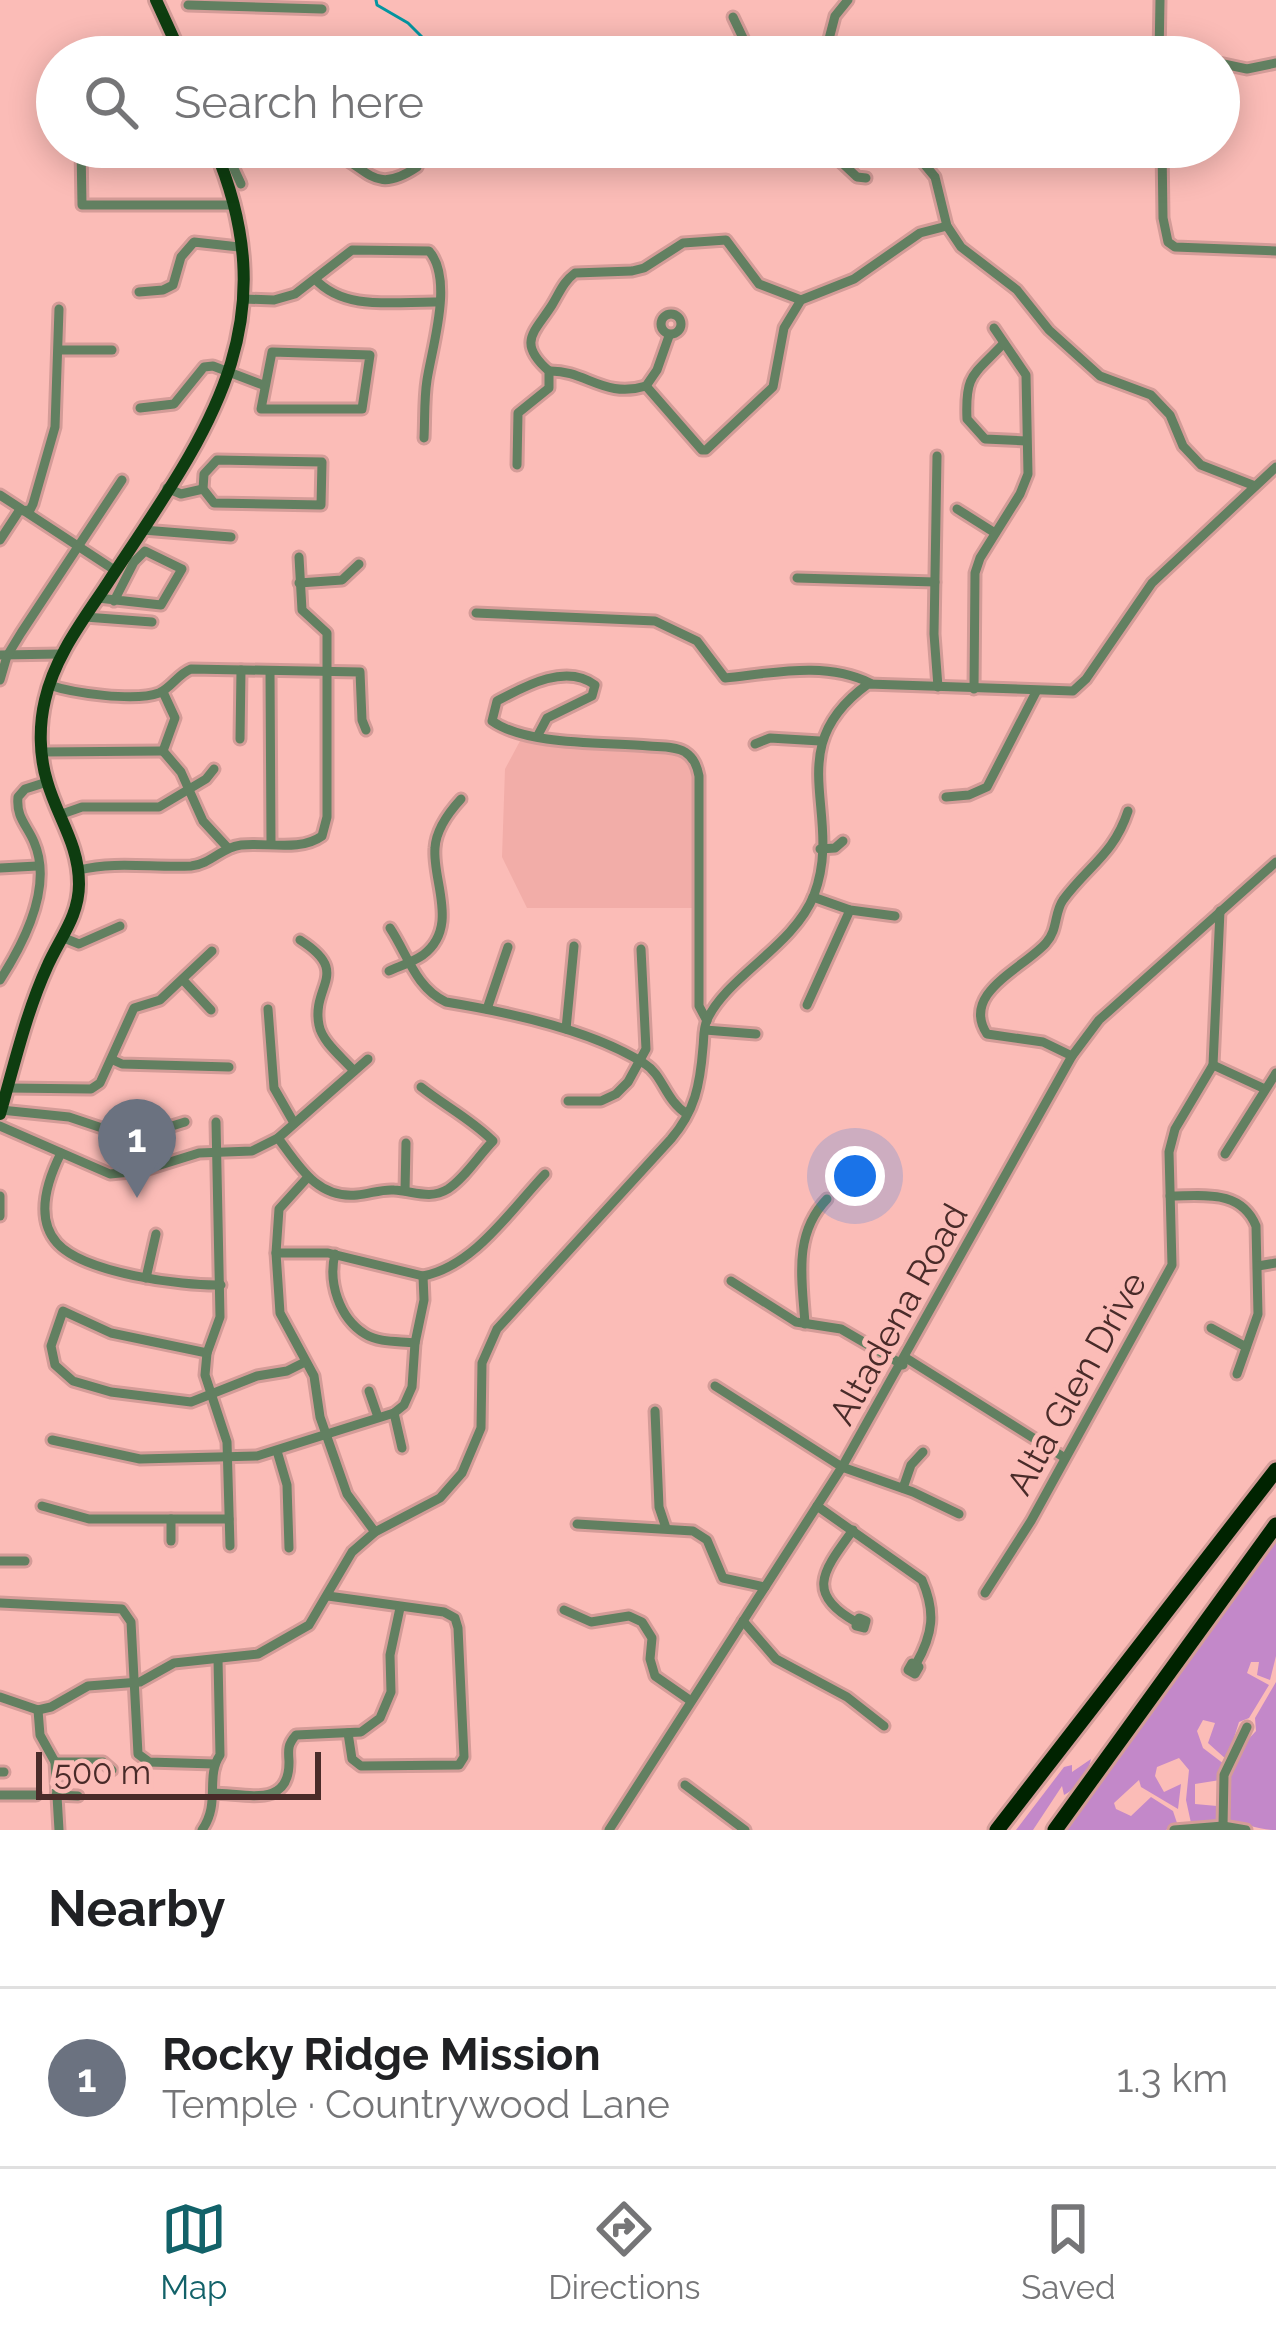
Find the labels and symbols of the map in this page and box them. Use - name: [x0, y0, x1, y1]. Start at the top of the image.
- pin: 1: [98, 1099, 176, 1198]
- your location: [825, 1146, 885, 1206]
- street label: Altadena Road: [820, 1196, 976, 1432]
- street label: Alta Glen Drive: [998, 1264, 1154, 1502]
- scale bar: [36, 1746, 321, 1799]

